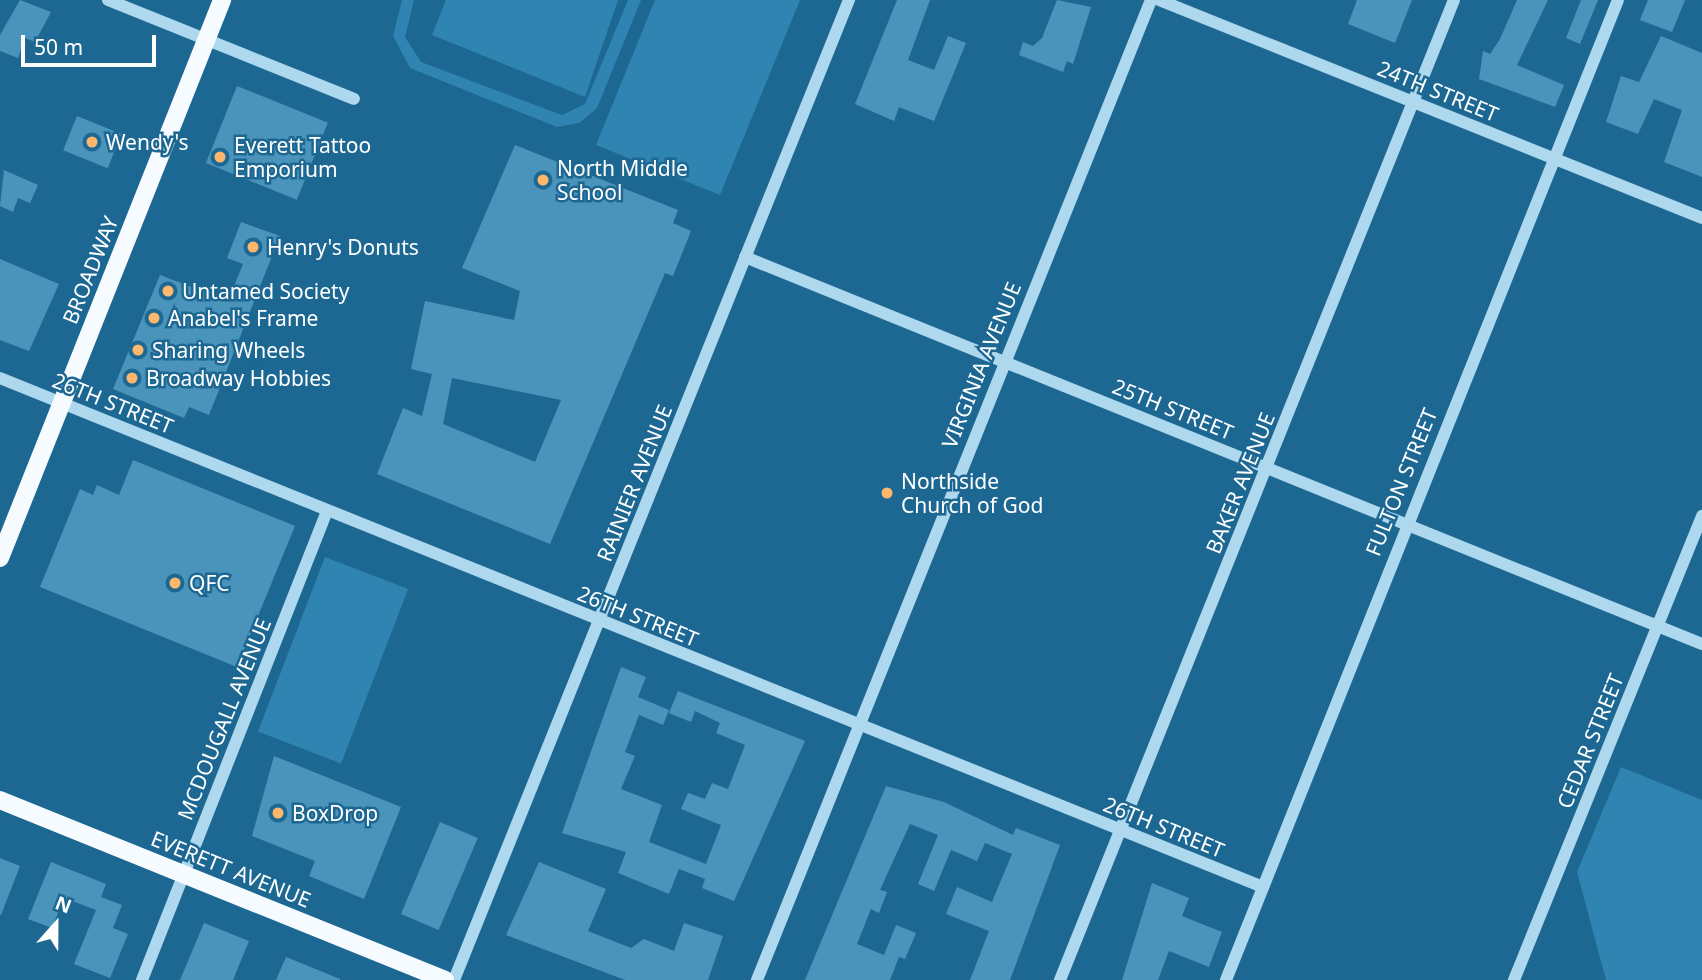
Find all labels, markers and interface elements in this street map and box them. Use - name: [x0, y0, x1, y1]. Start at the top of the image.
- scale bar: [24, 21, 159, 65]
- text: 50 m: [34, 33, 83, 61]
- street label: 24TH STREET: [1374, 55, 1502, 127]
- place label: Wendy's: [106, 129, 189, 155]
- place label: Everett Tattoo Emporium: [234, 132, 371, 182]
- marker: Wendy's: [84, 134, 100, 150]
- marker: Everett Tattoo Emporium: [212, 149, 228, 165]
- place label: North Middle School: [557, 155, 688, 205]
- marker: North Middle School: [535, 172, 551, 188]
- street label: BROADWAY: [57, 212, 123, 328]
- place label: Henry's Donuts: [267, 234, 419, 260]
- marker: Henry's Donuts: [245, 239, 261, 255]
- place label: Untamed Society: [182, 278, 349, 304]
- street label: VIRGINIA AVENUE: [936, 278, 1026, 452]
- marker: Untamed Society: [160, 283, 176, 299]
- place label: Anabel's Frame: [168, 305, 318, 331]
- marker: Anabel's Frame: [146, 310, 162, 326]
- place label: Sharing Wheels: [152, 337, 305, 363]
- marker: Sharing Wheels: [130, 342, 146, 358]
- place label: Broadway Hobbies: [146, 365, 331, 391]
- street label: 26TH STREET: [49, 367, 177, 439]
- marker: Broadway Hobbies: [124, 370, 140, 386]
- street label: 25TH STREET: [1109, 373, 1237, 445]
- street label: RAINIER AVENUE: [591, 401, 677, 565]
- street label: FULTON STREET: [1360, 404, 1442, 560]
- street label: BAKER AVENUE: [1200, 409, 1280, 557]
- place label: Northside Church of God: [901, 468, 1043, 518]
- marker: Northside Church of God: [879, 485, 895, 501]
- place label: QFC: [189, 570, 230, 596]
- marker: QFC: [167, 575, 183, 591]
- street label: 26TH STREET: [574, 580, 702, 652]
- street label: MCDOUGALL AVENUE: [172, 614, 276, 824]
- street label: CEDAR STREET: [1552, 670, 1628, 812]
- street label: 26TH STREET: [1100, 791, 1228, 863]
- place label: BoxDrop: [292, 800, 378, 826]
- marker: BoxDrop: [270, 805, 286, 821]
- street label: EVERETT AVENUE: [148, 826, 314, 912]
- north arrow: [21, 889, 91, 959]
- text: N: [52, 889, 75, 919]

